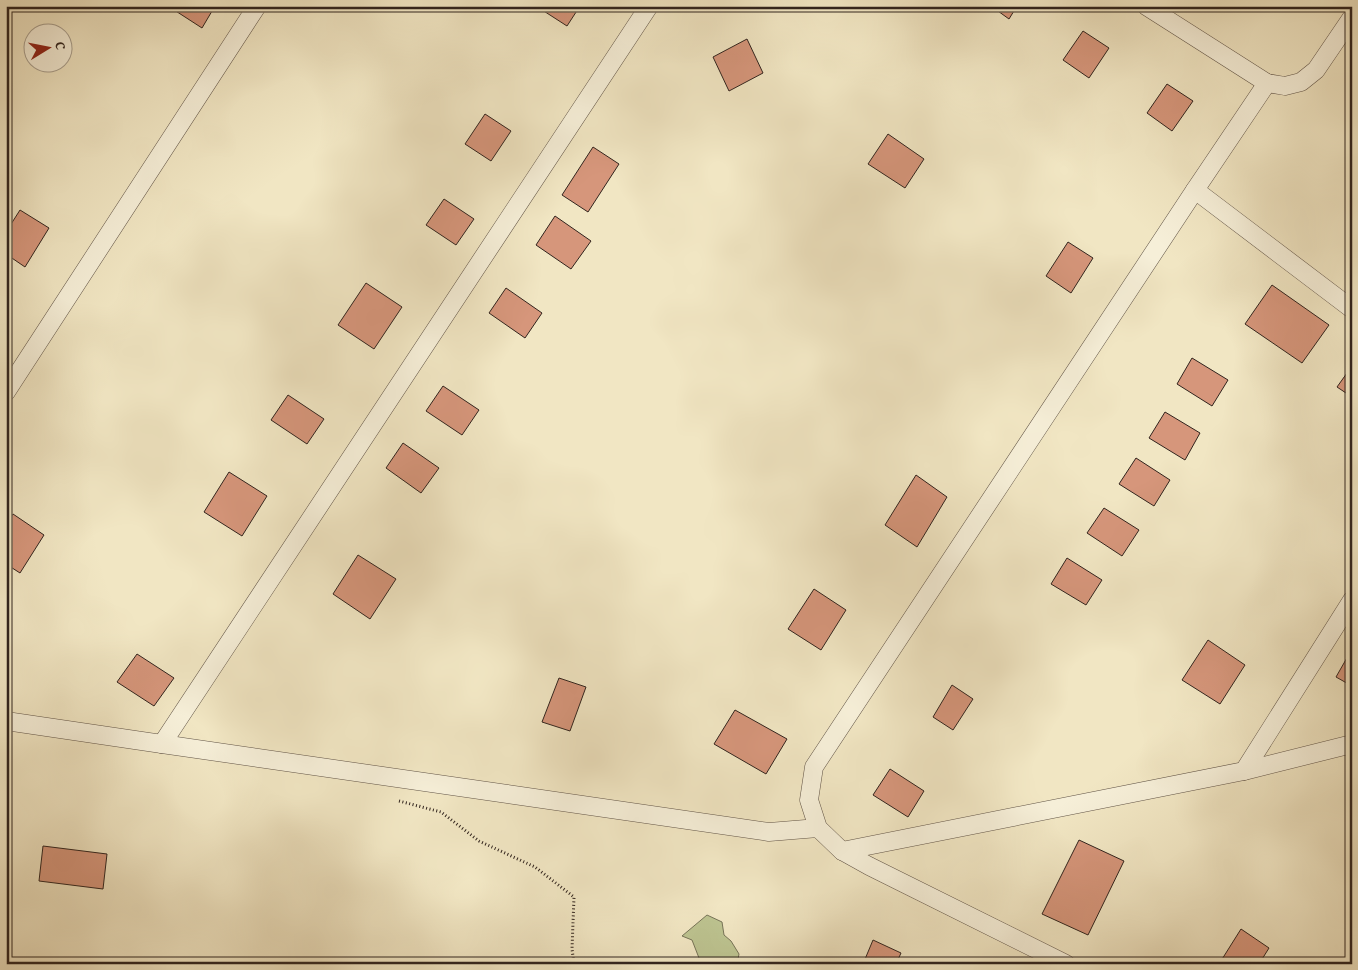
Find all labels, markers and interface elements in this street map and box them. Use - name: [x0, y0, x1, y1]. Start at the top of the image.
- north arrow: [22, 22, 72, 72]
- text: С: [50, 40, 71, 51]

